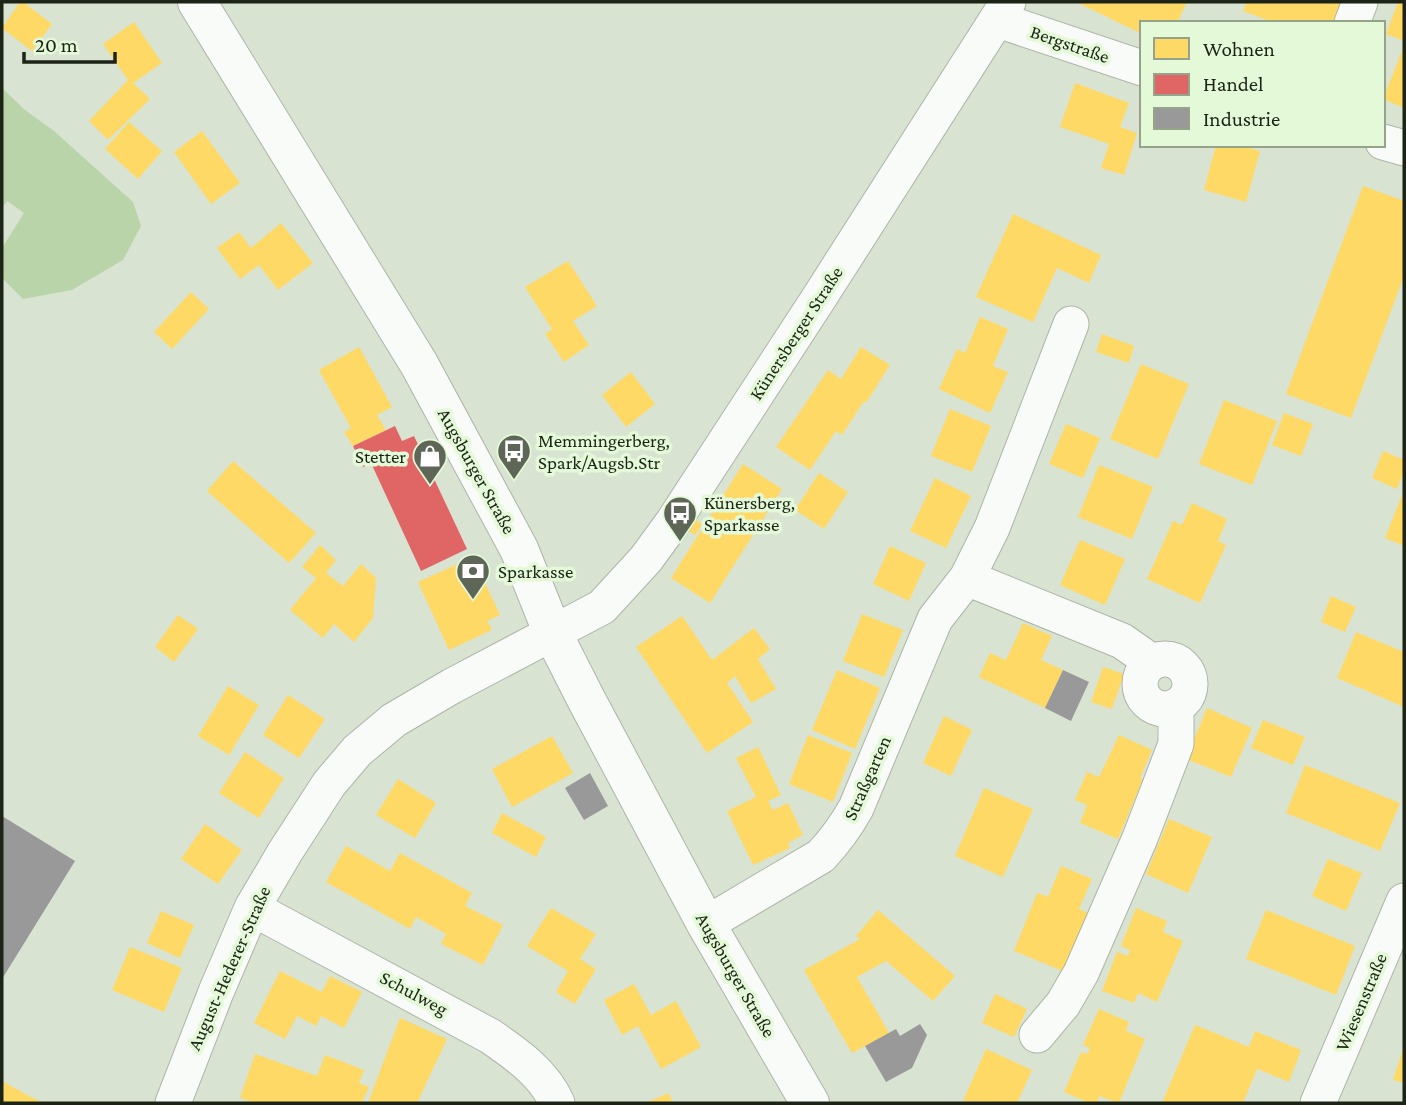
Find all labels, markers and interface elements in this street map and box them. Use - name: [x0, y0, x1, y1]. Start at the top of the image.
- scale bar: [24, 21, 116, 65]
- street label: Bergstraße: [1028, 21, 1112, 67]
- legend: [1140, 21, 1385, 147]
- text: 20 m: [35, 33, 78, 57]
- text: Wohnen: [1203, 37, 1275, 61]
- text: Handel: [1203, 72, 1264, 96]
- text: Industrie: [1203, 107, 1280, 131]
- street label: Künersberger Straße: [745, 262, 847, 404]
- street label: Augsburger Straße: [434, 404, 520, 538]
- place label: Memmingerberg, Spark/Augsb.Str: [538, 430, 670, 473]
- bus stop icon: Memmingerberg, Spark/Augsb.Str: [495, 432, 533, 481]
- shop icon: Stetter: [411, 437, 449, 486]
- place label: Stetter: [355, 446, 406, 467]
- place label: Künersberg, Sparkasse: [704, 492, 795, 535]
- bus stop icon: Künersberg, Sparkasse: [661, 494, 699, 543]
- bank icon: Sparkasse: [454, 552, 492, 601]
- place label: Sparkasse: [498, 561, 573, 582]
- street label: Straßgarten: [839, 733, 895, 823]
- street label: August-Hederer-Straße: [183, 883, 275, 1053]
- street label: Augsburger Straße: [692, 909, 780, 1041]
- street label: Wiesenstraße: [1331, 950, 1391, 1054]
- street label: Schulweg: [377, 967, 451, 1019]

